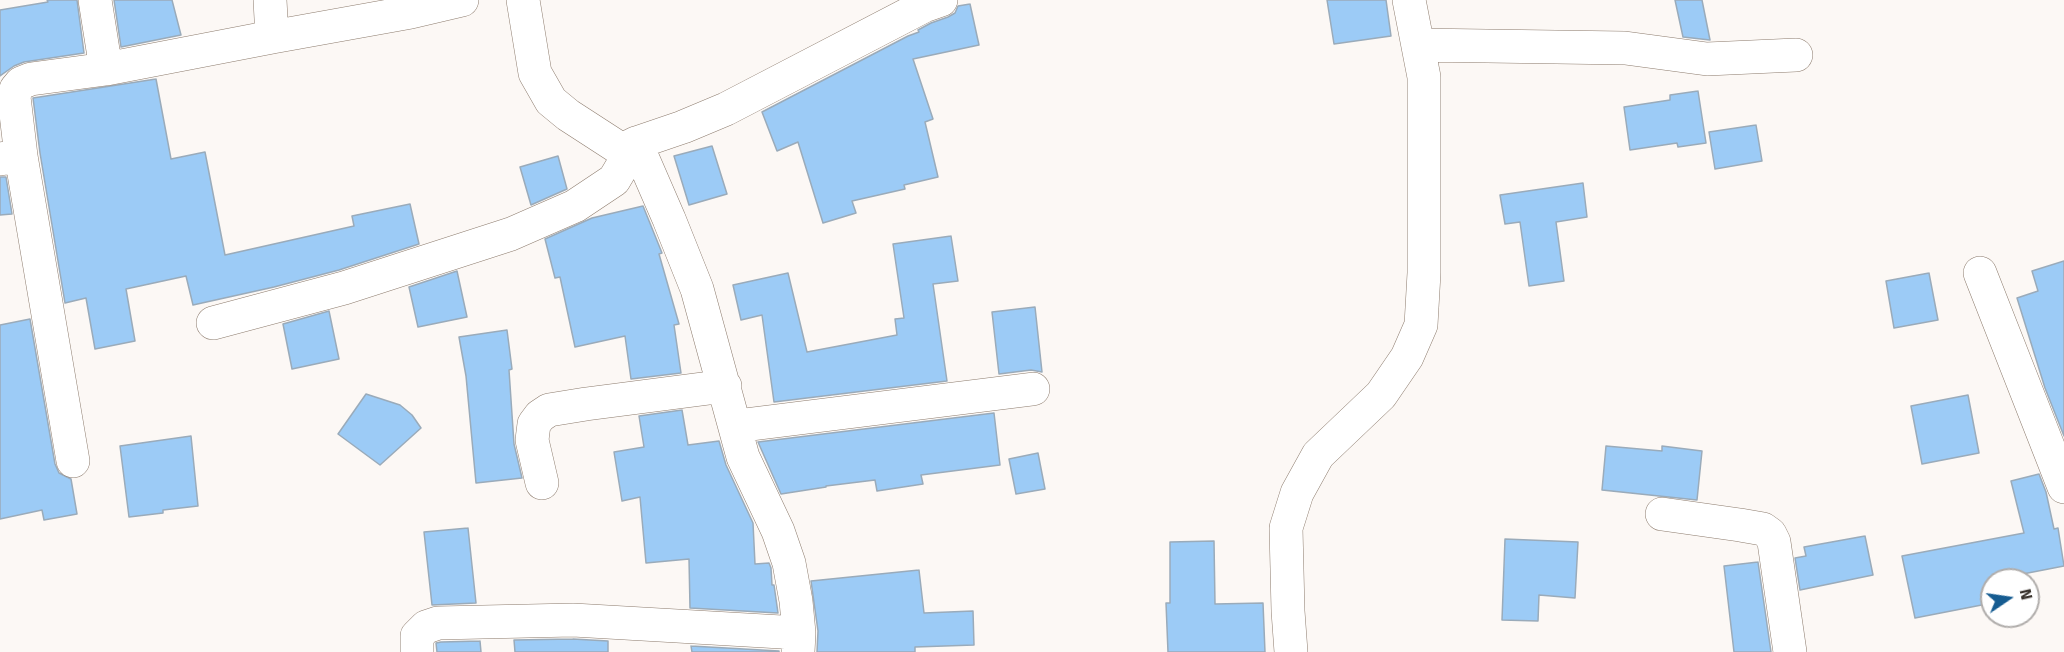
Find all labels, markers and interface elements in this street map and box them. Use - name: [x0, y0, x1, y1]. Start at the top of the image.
- north arrow: [1980, 568, 2040, 628]
- text: N: [2016, 587, 2037, 602]

